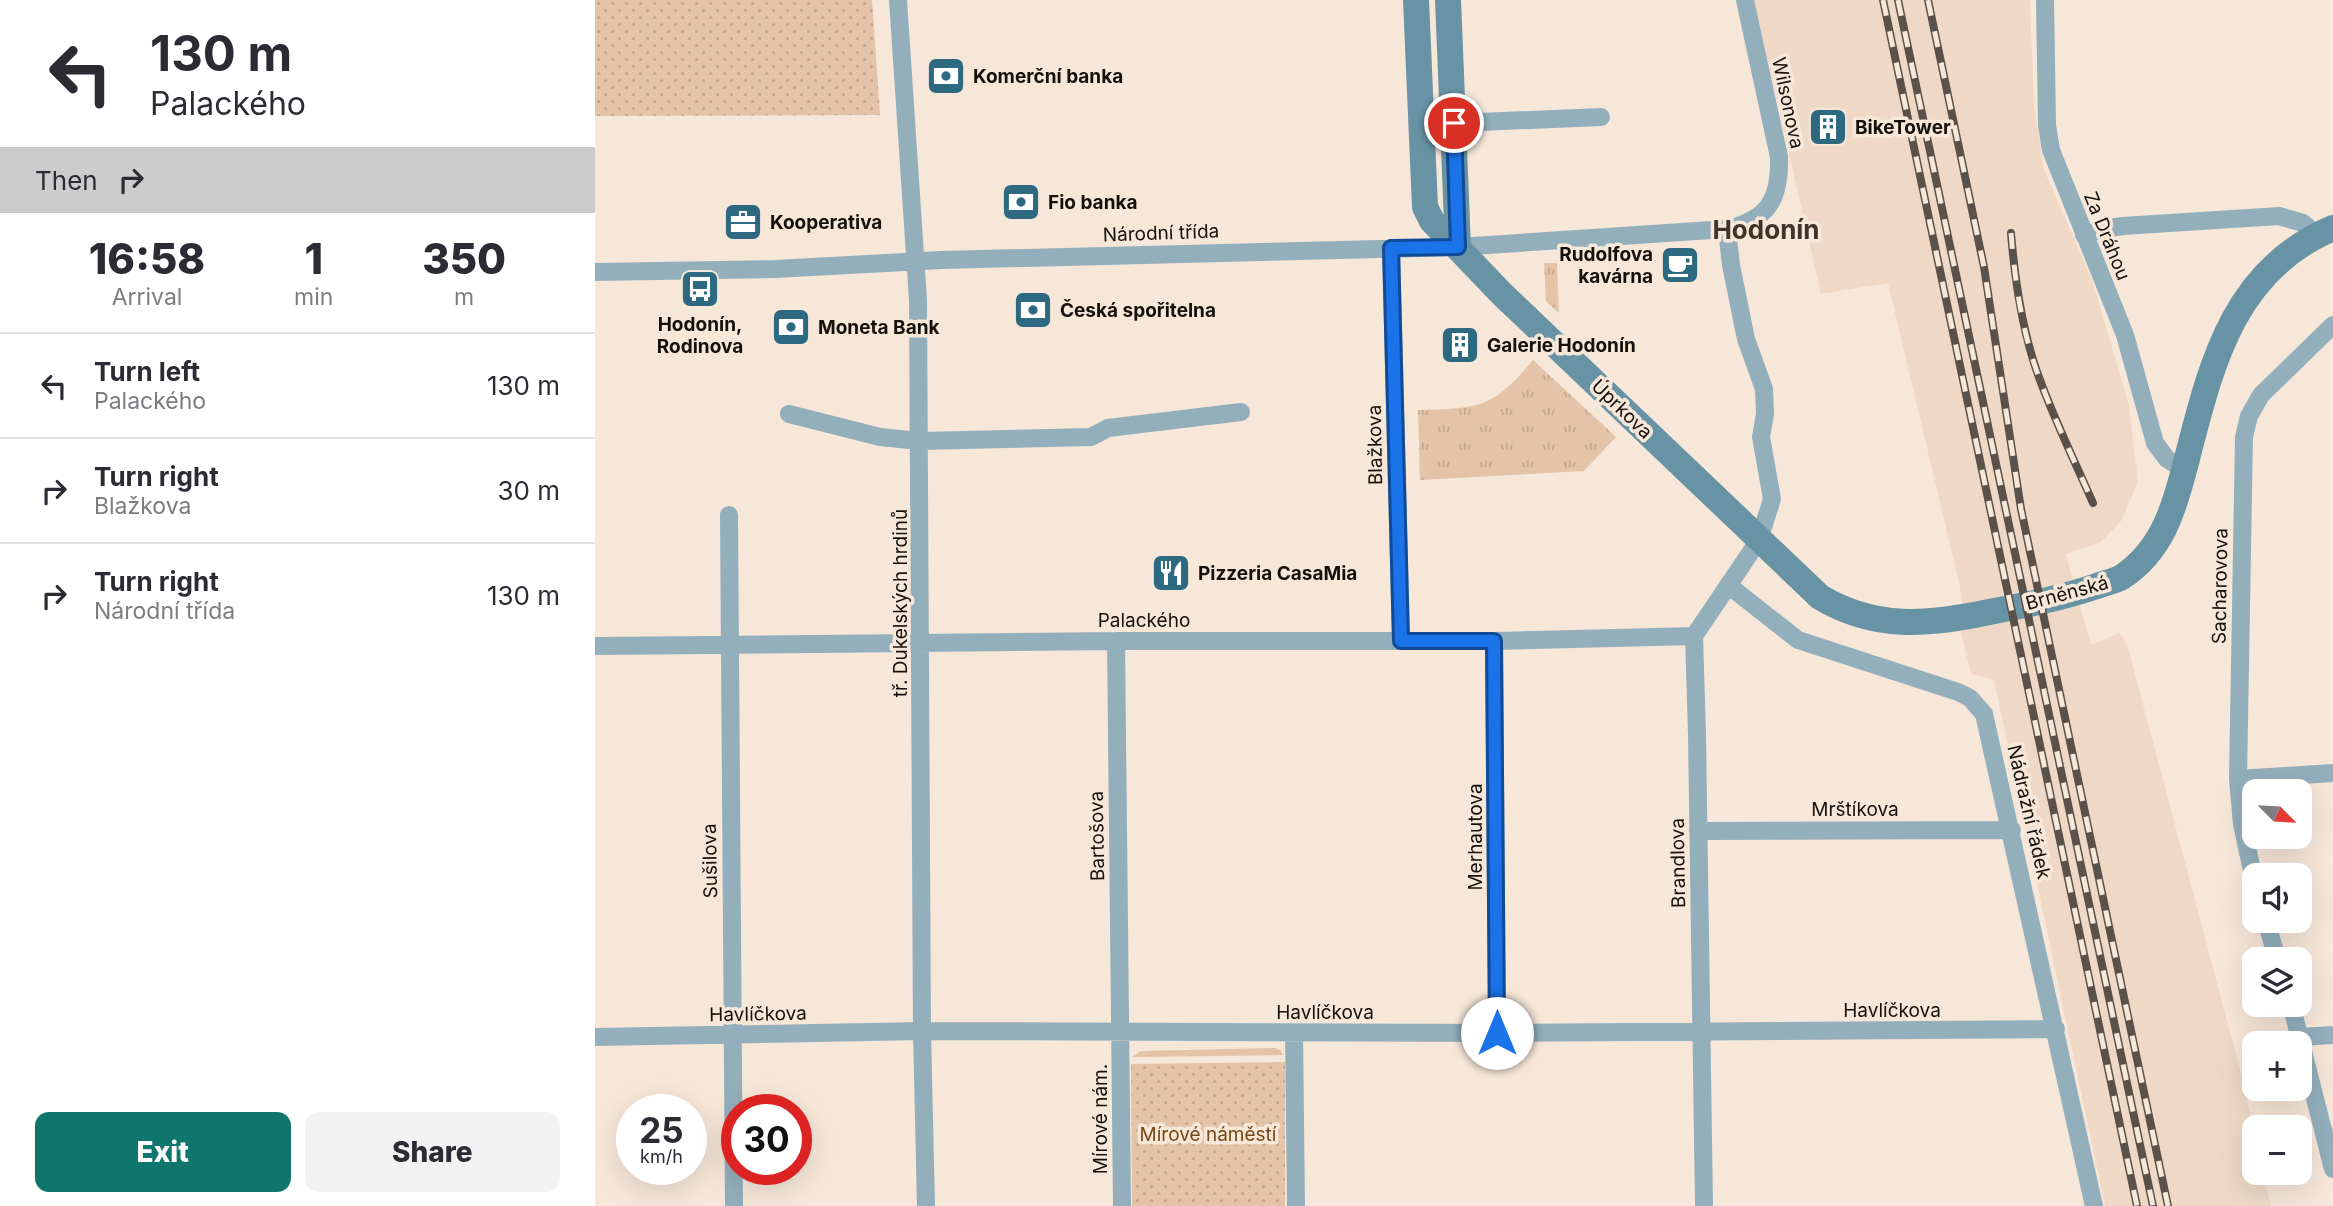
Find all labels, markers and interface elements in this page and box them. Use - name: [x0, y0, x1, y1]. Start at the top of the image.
- text: 130 m: [150, 24, 292, 83]
- icon: left: [35, 28, 126, 119]
- bank icon: Komerční banka: [925, 55, 967, 97]
- street label: Wilsonova: [1767, 55, 1809, 151]
- place label: Komerční banka: [973, 65, 1123, 88]
- text: Palackého: [150, 84, 306, 123]
- pin: [1424, 93, 1484, 153]
- icon: arrive: [1435, 104, 1473, 142]
- building icon: BikeTower: [1807, 106, 1849, 148]
- place label: BikeTower: [1855, 116, 1951, 139]
- icon: right: [112, 161, 150, 199]
- text: Then: [35, 165, 98, 196]
- bank icon: Fio banka: [1000, 181, 1042, 223]
- street label: Za Dráhou: [2079, 188, 2135, 284]
- place label: Fio banka: [1048, 191, 1138, 214]
- office icon: Kooperativa: [722, 201, 764, 243]
- place label: Kooperativa: [770, 211, 882, 234]
- district label: Hodonín: [1712, 214, 1820, 245]
- street label: Národní třída: [1102, 219, 1220, 247]
- text: 16:58: [89, 233, 205, 284]
- text: 1: [304, 233, 323, 284]
- text: 350: [422, 233, 506, 284]
- place label: Rudolfova kavárna: [1559, 243, 1653, 288]
- cafe icon: Rudolfova kavárna: [1659, 244, 1701, 286]
- bus stop icon: Hodonín, Rodinova: [679, 268, 721, 310]
- text: Arrival: [112, 283, 182, 311]
- text: min: [294, 283, 333, 311]
- text: m: [454, 283, 474, 311]
- bank icon: Česká spořitelna: [1012, 289, 1054, 331]
- place label: Česká spořitelna: [1060, 299, 1216, 322]
- bank icon: Moneta Bank: [770, 306, 812, 348]
- place label: Hodonín, Rodinova: [657, 313, 743, 358]
- place label: Moneta Bank: [818, 316, 940, 339]
- building icon: Galerie Hodonín: [1439, 324, 1481, 366]
- place label: Galerie Hodonín: [1487, 334, 1636, 357]
- text: Turn left: [94, 356, 200, 387]
- icon: left: [35, 367, 73, 405]
- text: 130 m: [487, 370, 560, 401]
- street label: Úprkova: [1587, 374, 1658, 443]
- text: Palackého: [94, 387, 206, 415]
- street label: Blažkova: [1363, 405, 1387, 485]
- text: Turn right: [94, 461, 219, 492]
- icon: right: [35, 472, 73, 510]
- text: 30 m: [497, 475, 560, 506]
- text: Blažkova: [94, 492, 191, 520]
- street label: tř. Dukelských hrdinů: [889, 509, 912, 697]
- street label: Sacharovova: [2207, 528, 2233, 644]
- restaurant icon: Pizzeria CasaMia: [1150, 552, 1192, 594]
- place label: Pizzeria CasaMia: [1198, 562, 1357, 585]
- text: Turn right: [94, 566, 219, 597]
- street label: Brněnská: [2023, 571, 2111, 615]
- icon: right: [35, 577, 73, 615]
- text: 130 m: [487, 580, 560, 611]
- text: Národní třída: [94, 597, 235, 625]
- street label: Palackého: [1098, 609, 1190, 632]
- street label: Nádražní řádek: [2002, 743, 2056, 882]
- north arrow: [2242, 779, 2312, 849]
- map controls: [2242, 779, 2312, 1185]
- street label: Merhautova: [1464, 783, 1487, 891]
- street label: Bartošova: [1085, 791, 1109, 881]
- street label: Mrštíkova: [1811, 798, 1899, 821]
- street label: Brandlova: [1666, 818, 1690, 908]
- street label: Sušilova: [698, 823, 722, 899]
- button: sound: [2242, 863, 2312, 933]
- button: layers: [2242, 947, 2312, 1017]
- position arrow: [1460, 996, 1534, 1070]
- street label: Havlíčkova: [1843, 999, 1941, 1022]
- street label: Havlíčkova: [1276, 1001, 1374, 1024]
- street label: Havlíčkova: [709, 1002, 807, 1026]
- button: +: [2242, 1031, 2312, 1101]
- street label: Mírové nám.: [1089, 1064, 1112, 1174]
- speed limit sign: 30: [721, 1094, 812, 1185]
- text: 25: [639, 1109, 684, 1151]
- button: Exit: [35, 1112, 291, 1192]
- button: Share: [305, 1112, 560, 1192]
- button: −: [2242, 1115, 2312, 1185]
- park label: Mírové náměstí: [1140, 1123, 1277, 1146]
- text: km/h: [640, 1146, 683, 1167]

